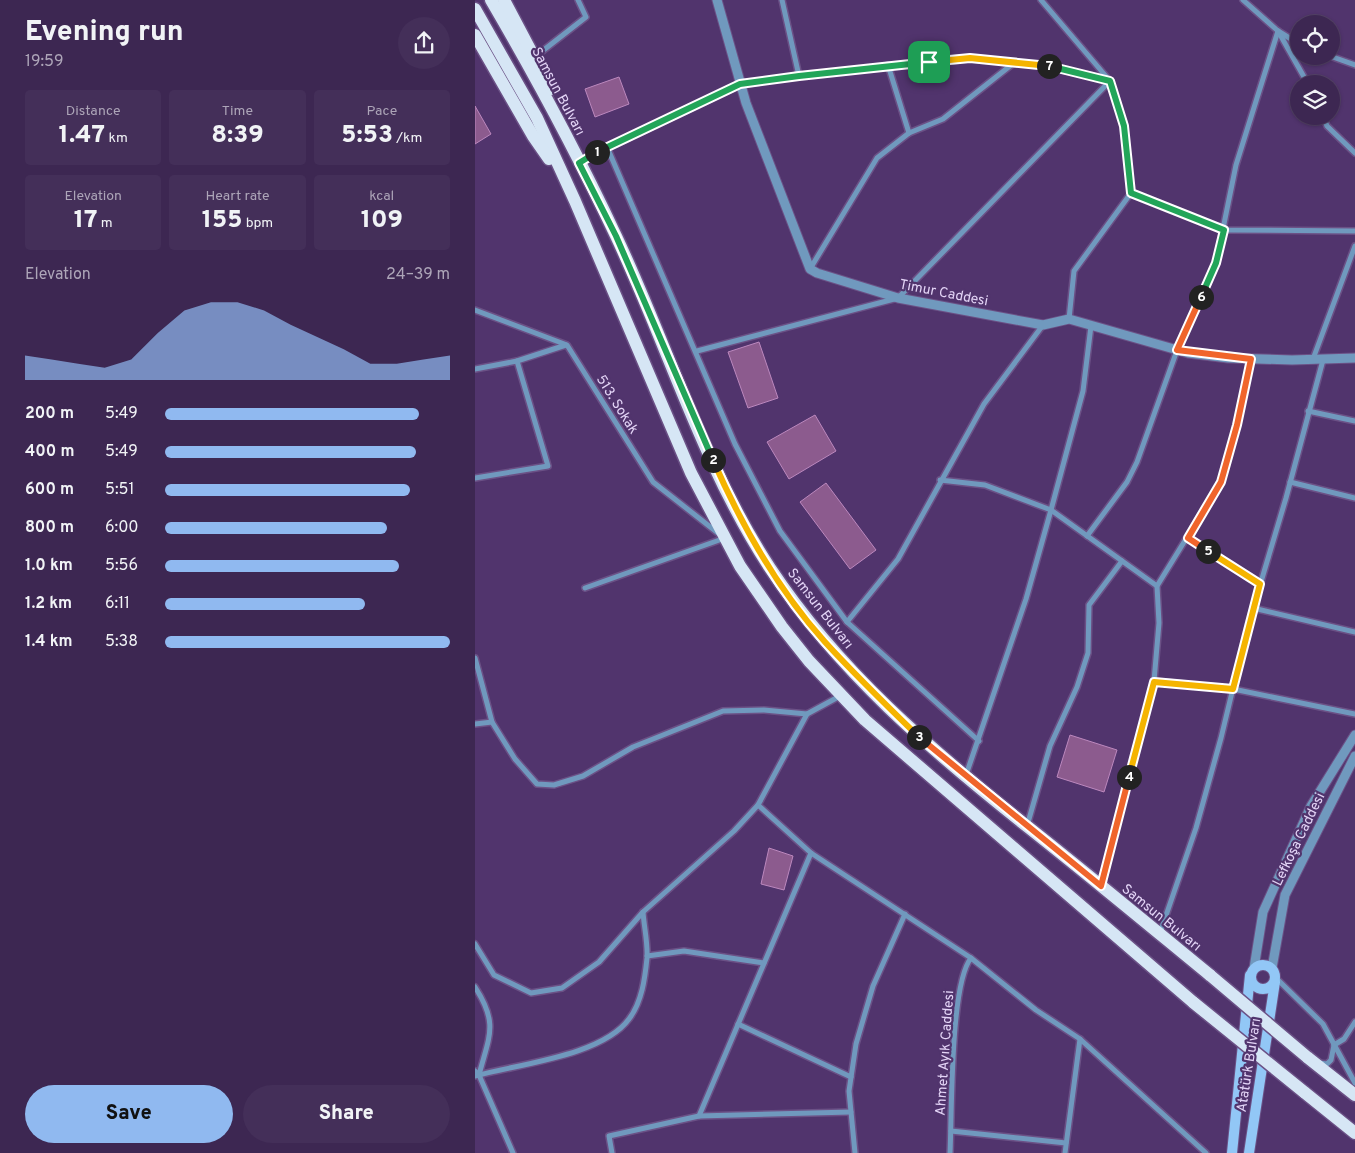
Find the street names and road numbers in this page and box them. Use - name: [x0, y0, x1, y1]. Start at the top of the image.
- street label: Samsun Bulvarı: [527, 45, 588, 139]
- street label: Timur Caddesi: [898, 277, 990, 310]
- street label: 513. Sokak: [592, 372, 642, 438]
- street label: Samsun Bulvarı: [783, 565, 857, 653]
- street label: Lefkoşa Caddesi: [1269, 790, 1329, 889]
- street label: Samsun Bulvarı: [1118, 881, 1204, 955]
- street label: Ahmet Ayık Caddesi: [933, 990, 958, 1116]
- street label: Atatürk Bulvarı: [1234, 1017, 1265, 1113]

